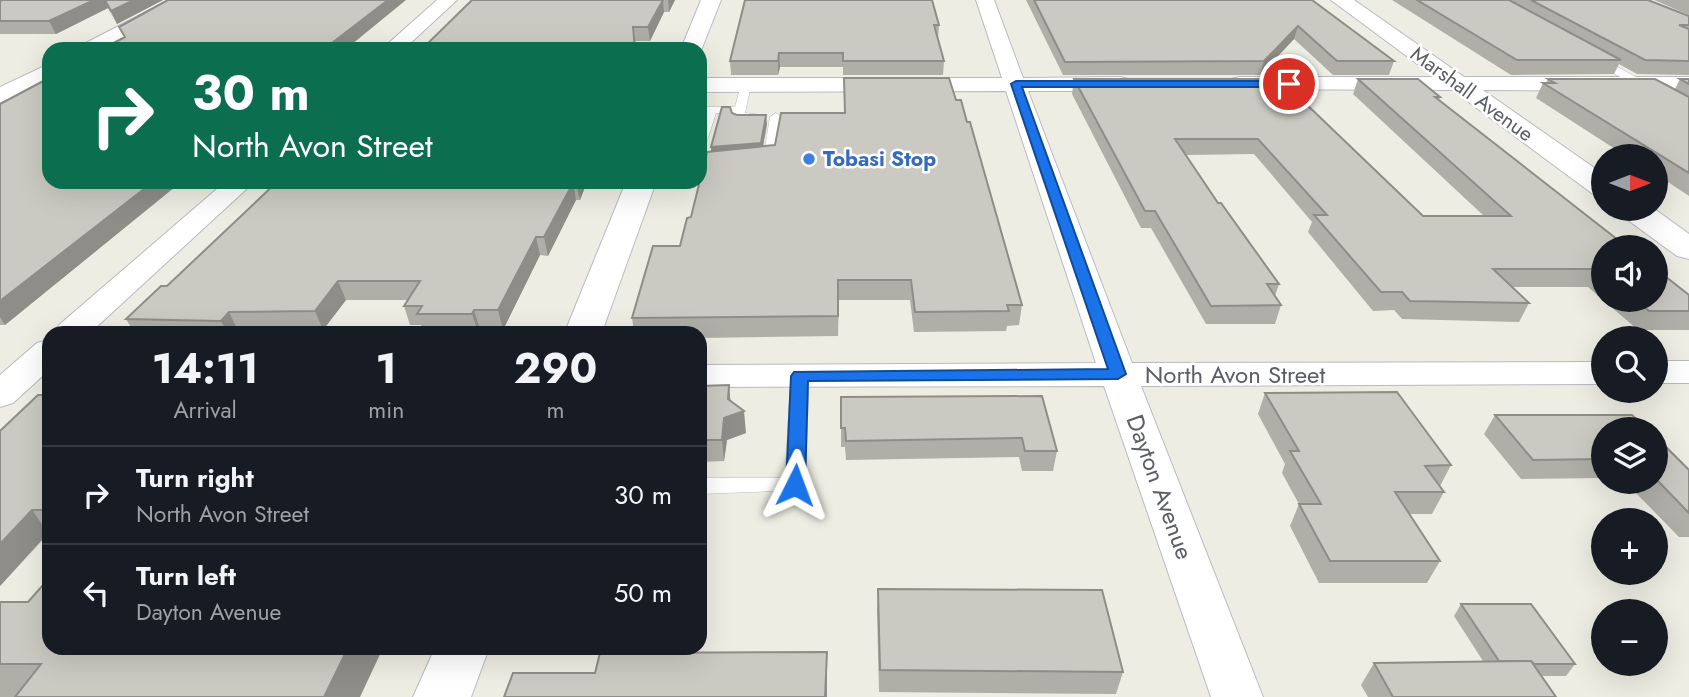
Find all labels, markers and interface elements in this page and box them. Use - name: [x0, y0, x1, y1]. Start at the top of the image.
- street label: Marshall Avenue: [1404, 39, 1540, 149]
- pin: [1259, 54, 1319, 114]
- text: 30 m: [192, 58, 310, 128]
- icon: arrive: [1270, 65, 1308, 103]
- icon: right: [77, 70, 168, 161]
- text: North Avon Street: [192, 123, 433, 169]
- place label: Tobasi Stop: [823, 144, 936, 174]
- north arrow: [1591, 144, 1668, 220]
- map controls: [1591, 144, 1668, 676]
- marker: Tobasi Stop: [801, 151, 817, 167]
- button: sound: [1591, 235, 1668, 312]
- button: search: [1591, 326, 1668, 403]
- text: 14:11: [152, 338, 259, 399]
- text: 1: [376, 338, 397, 399]
- text: 290: [514, 338, 597, 399]
- street label: North Avon Street: [1145, 357, 1325, 392]
- text: Arrival: [173, 393, 237, 427]
- text: min: [368, 393, 404, 427]
- text: m: [547, 393, 565, 427]
- street label: Dayton Avenue: [1118, 410, 1202, 564]
- button: layers: [1591, 417, 1668, 494]
- position arrow: [758, 448, 832, 522]
- text: Turn right: [136, 459, 254, 497]
- icon: right: [77, 476, 115, 514]
- text: 30 m: [614, 476, 672, 514]
- text: North Avon Street: [136, 497, 309, 531]
- button: +: [1591, 508, 1668, 585]
- text: Turn left: [136, 557, 236, 595]
- icon: left: [77, 574, 115, 612]
- text: 50 m: [614, 574, 672, 612]
- text: Dayton Avenue: [136, 595, 281, 629]
- button: −: [1591, 599, 1668, 676]

